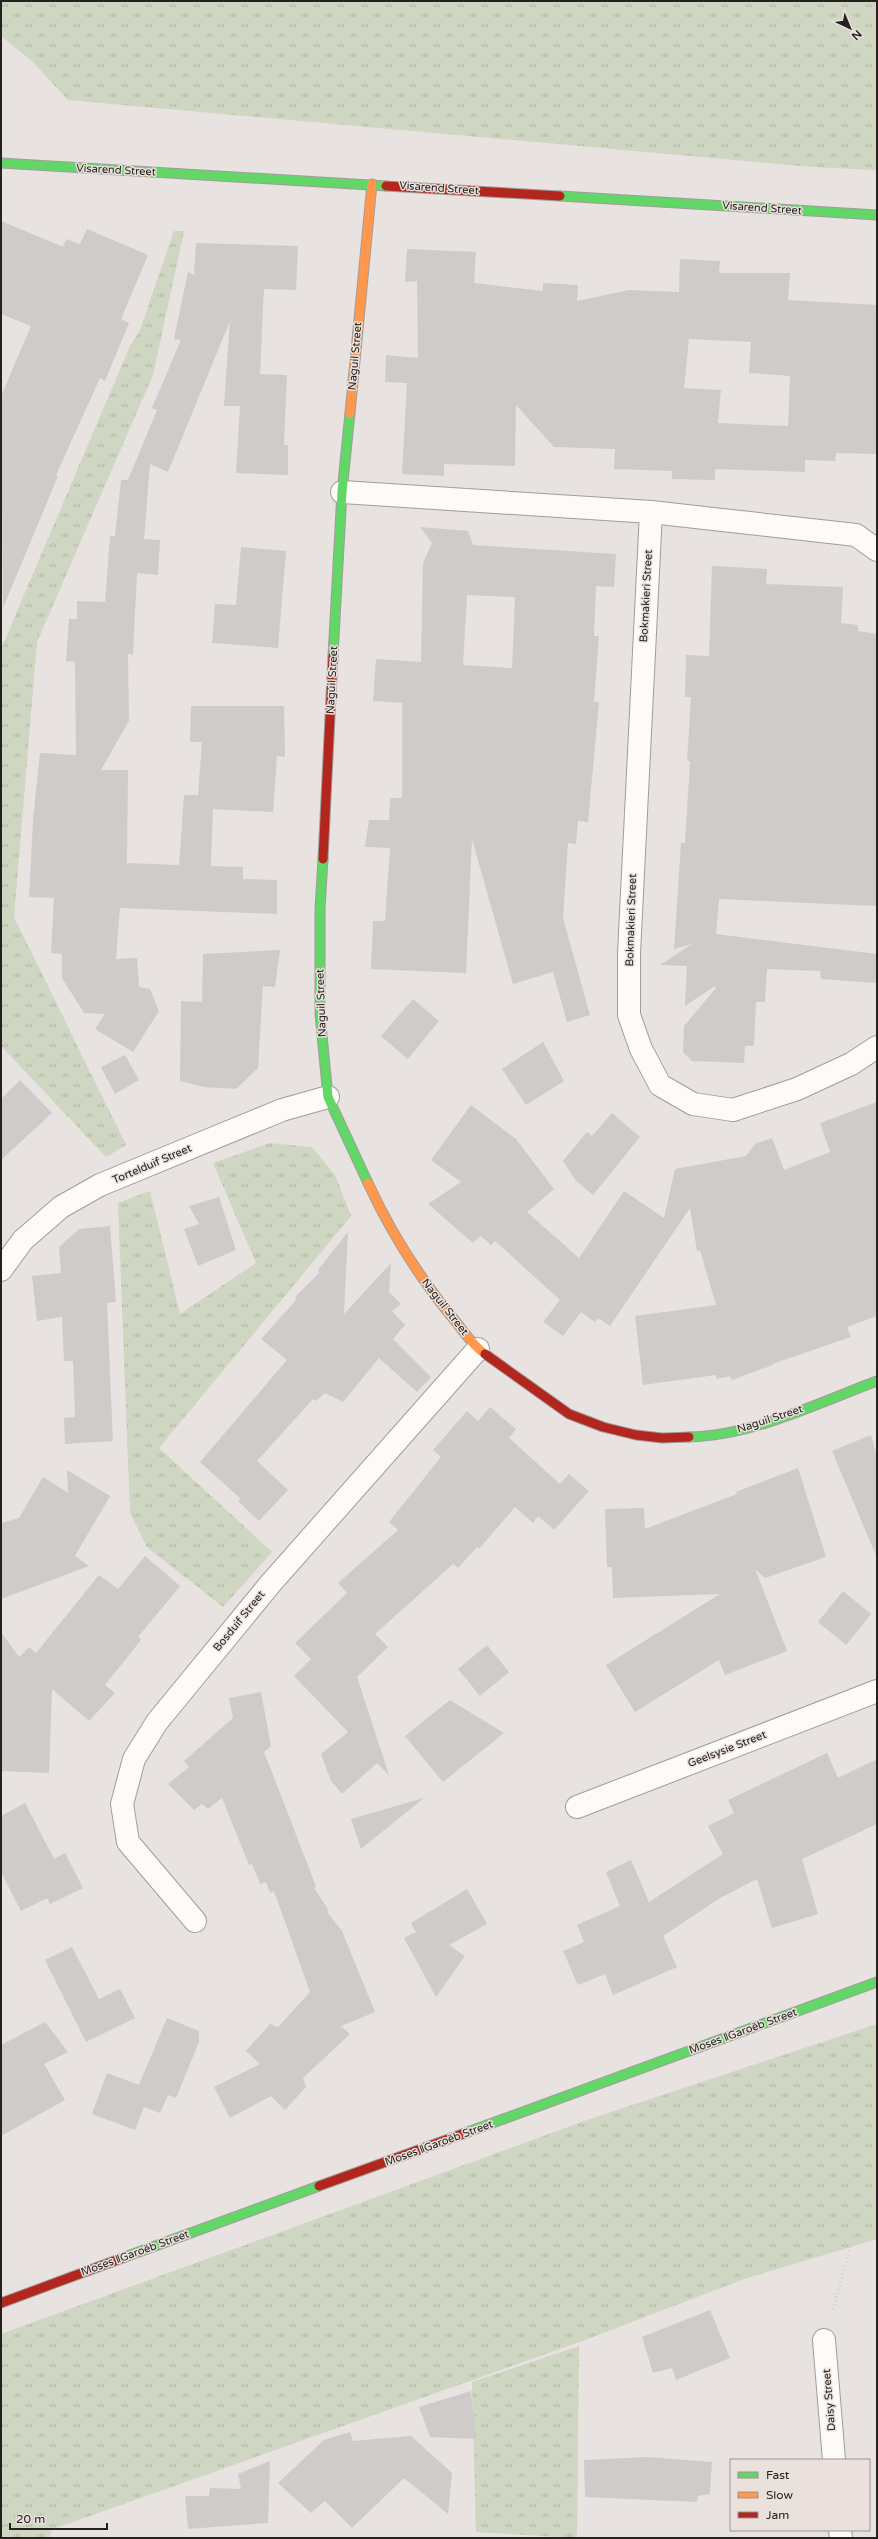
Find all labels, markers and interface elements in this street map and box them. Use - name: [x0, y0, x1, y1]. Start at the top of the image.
- north arrow: [830, 8, 870, 48]
- text: N: [849, 27, 864, 43]
- street label: Visarend Street: [76, 161, 156, 179]
- street label: Visarend Street: [399, 179, 479, 197]
- street label: Visarend Street: [722, 199, 802, 217]
- street label: Naguil Street: [346, 321, 364, 391]
- street label: Bokmakieri Street: [637, 549, 655, 643]
- street label: Naguil Street: [324, 645, 340, 715]
- street label: Bokmakieri Street: [623, 873, 639, 967]
- street label: Naguil Street: [313, 969, 329, 1037]
- street label: Tortelduif Street: [110, 1141, 194, 1187]
- street label: Naguil Street: [419, 1276, 471, 1338]
- street label: Naguil Street: [735, 1402, 805, 1436]
- street label: Bosduif Street: [211, 1588, 267, 1654]
- street label: Geelsysie Street: [686, 1728, 768, 1770]
- street label: Moses ǁGaroëb Street: [687, 2005, 799, 2057]
- street label: Moses ǁGaroëb Street: [383, 2117, 495, 2169]
- street label: Moses ǁGaroëb Street: [79, 2227, 191, 2279]
- street label: Daisy Street: [820, 2368, 838, 2432]
- legend: [730, 2459, 870, 2531]
- text: Fast: [766, 2468, 790, 2482]
- text: Slow: [766, 2488, 793, 2502]
- scale bar: [10, 2505, 107, 2531]
- text: Jam: [766, 2508, 789, 2522]
- text: 20 m: [16, 2512, 45, 2526]

